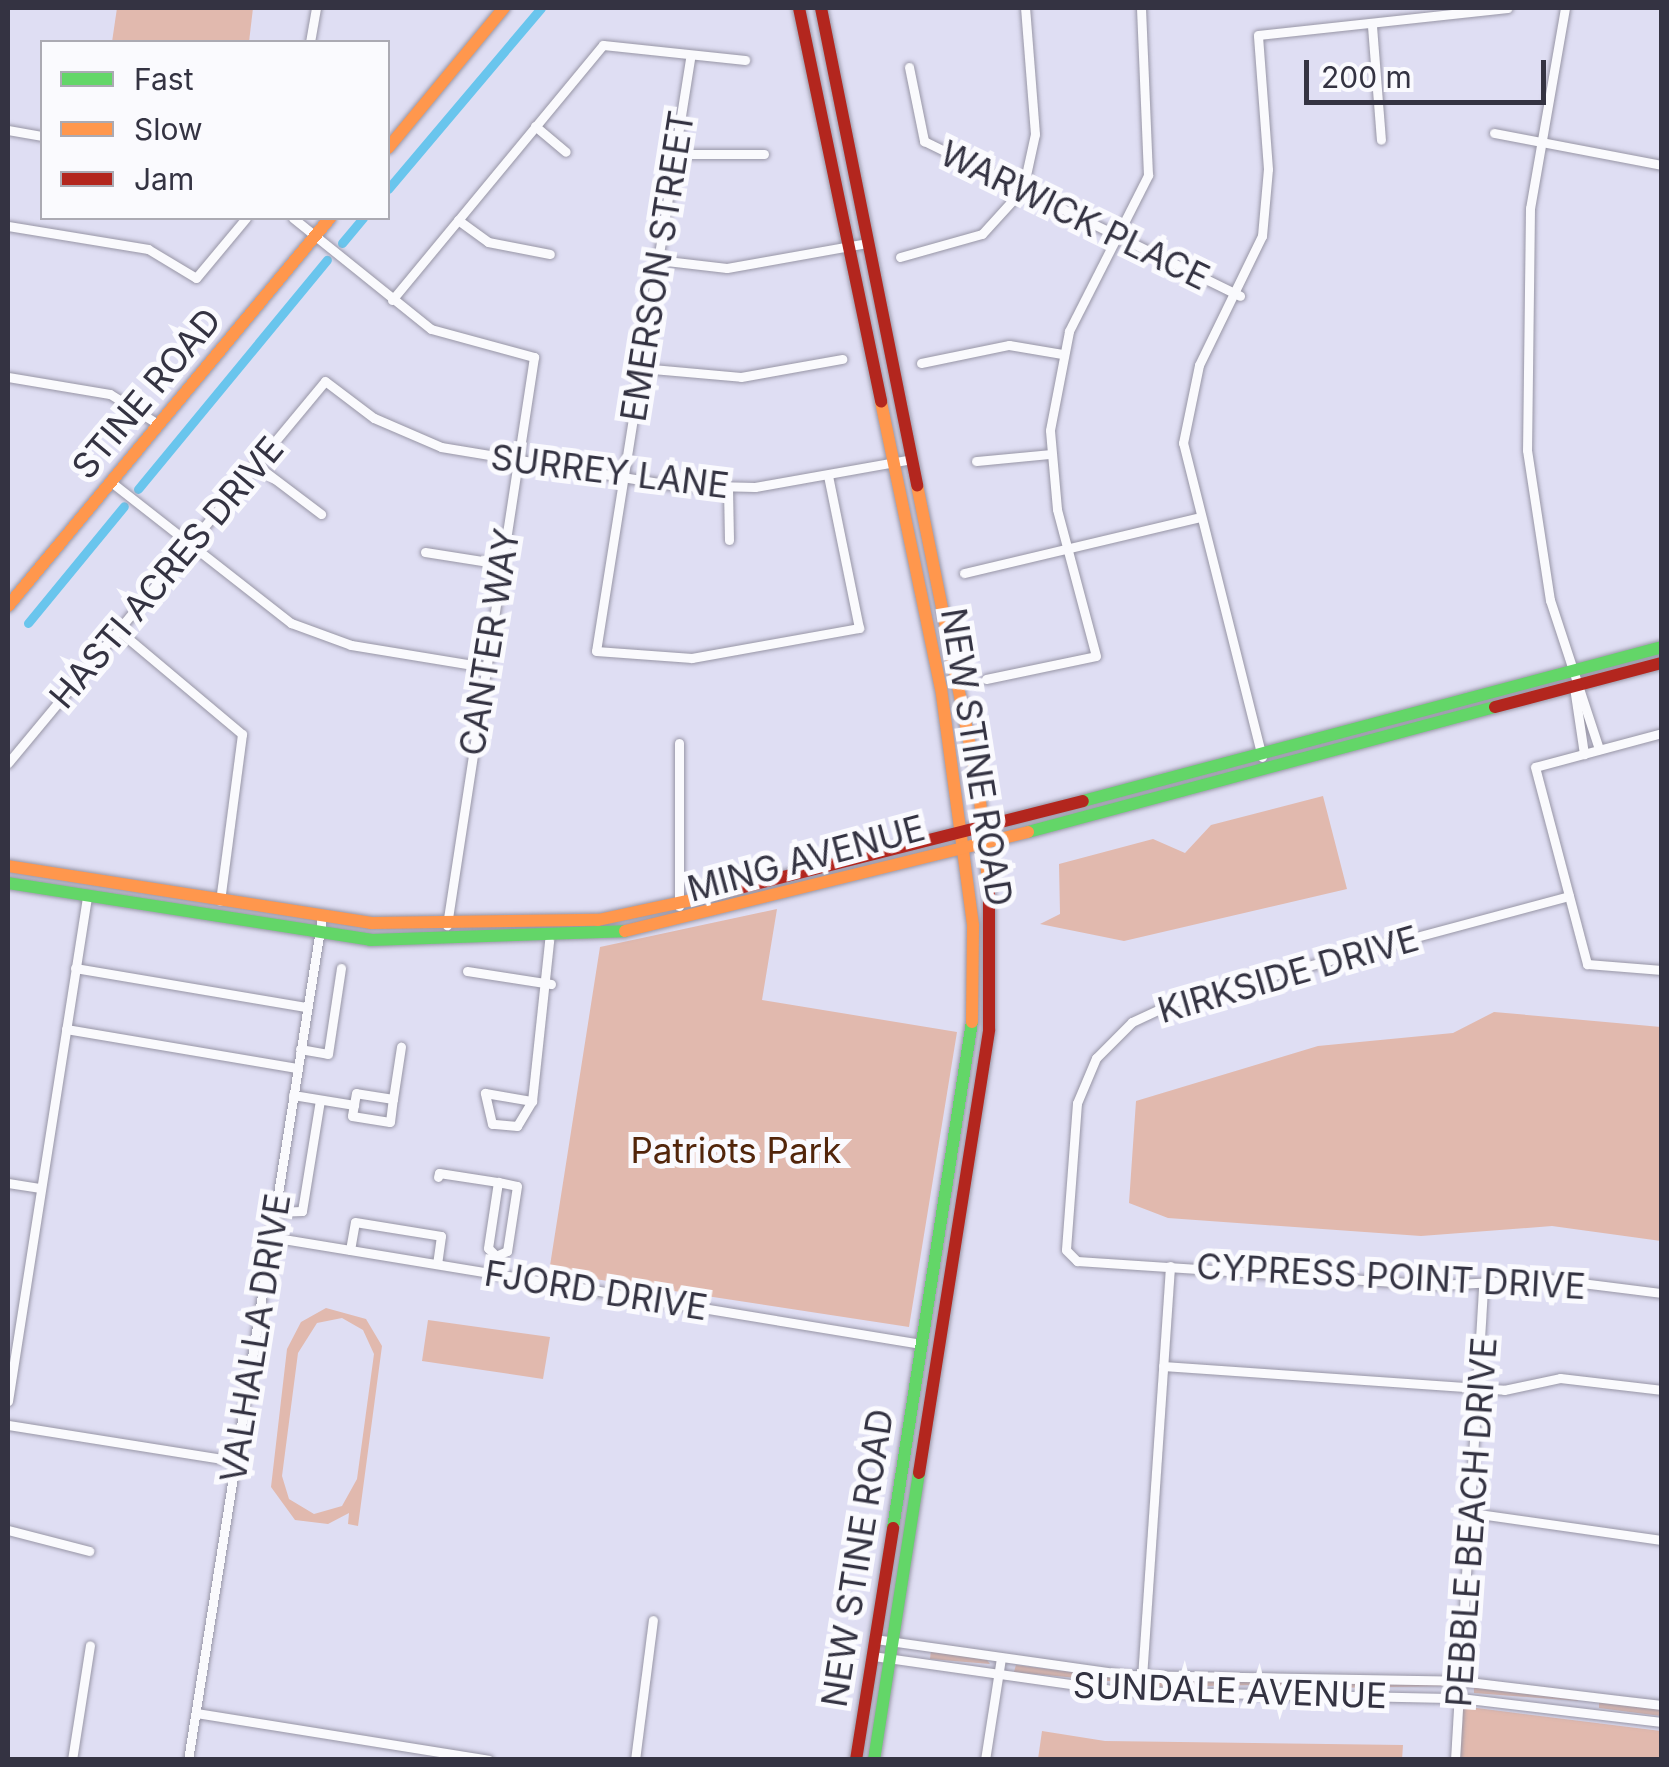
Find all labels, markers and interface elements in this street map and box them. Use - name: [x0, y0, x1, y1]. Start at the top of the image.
- legend: [40, 40, 390, 220]
- scale bar: [1309, 40, 1552, 102]
- text: 200 m: [1321, 59, 1412, 95]
- text: Fast: [134, 61, 193, 97]
- street label: EMERSON STREET: [612, 108, 702, 424]
- text: Slow: [134, 111, 203, 147]
- street label: WARWICK PLACE: [934, 132, 1216, 298]
- text: Jam: [134, 161, 194, 197]
- street label: STINE ROAD: [63, 299, 229, 487]
- street label: HASTI ACRES DRIVE: [40, 428, 292, 716]
- street label: SURREY LANE: [489, 436, 731, 506]
- street label: CANTER WAY: [450, 526, 528, 758]
- street label: NEW STINE ROAD: [933, 605, 1021, 909]
- street label: MING AVENUE: [683, 806, 929, 910]
- street label: KIRKSIDE DRIVE: [1153, 917, 1423, 1031]
- park label: Patriots Park: [630, 1129, 842, 1171]
- street label: VALHALLA DRIVE: [211, 1191, 299, 1485]
- street label: CYPRESS POINT DRIVE: [1195, 1245, 1587, 1307]
- street label: FJORD DRIVE: [482, 1252, 710, 1328]
- street label: PEBBLE BEACH DRIVE: [1437, 1336, 1505, 1708]
- street label: NEW STINE ROAD: [813, 1406, 901, 1710]
- street label: SUNDALE AVENUE: [1072, 1664, 1388, 1716]

